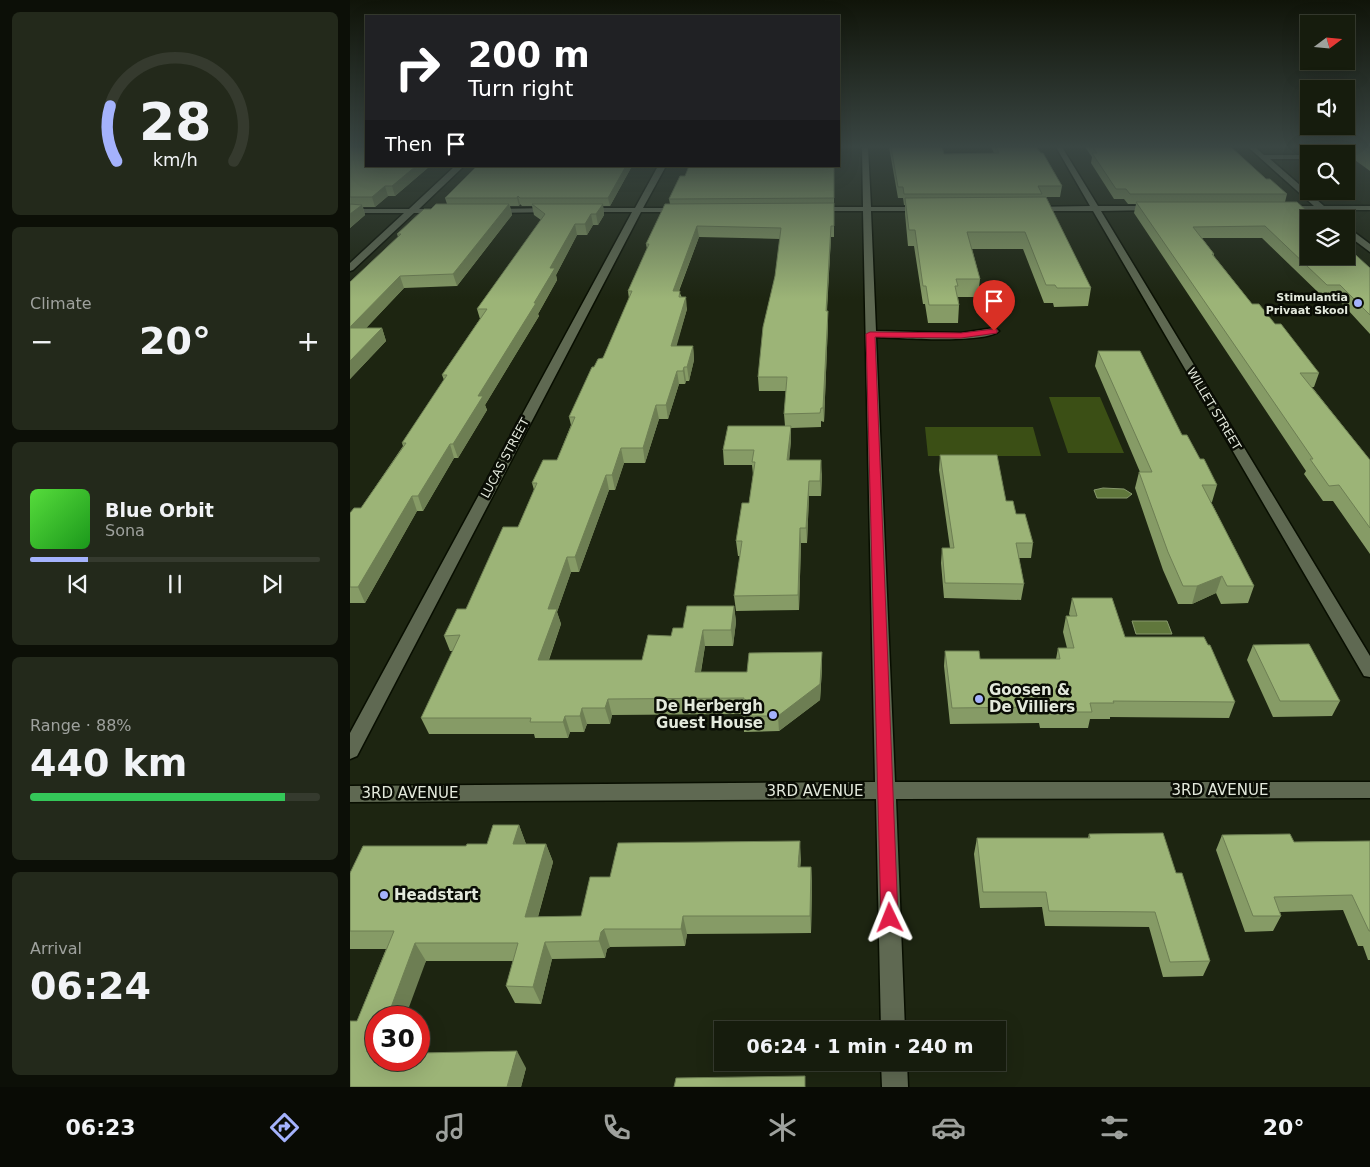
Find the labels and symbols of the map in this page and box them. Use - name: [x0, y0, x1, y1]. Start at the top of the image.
- north arrow: [1300, 15, 1355, 70]
- pin: [973, 280, 1015, 331]
- place label: Stimulantia Privaat Skool: [1266, 291, 1348, 317]
- marker: Stimulantia Privaat Skool: [1352, 297, 1364, 309]
- street label: WILLET STREET: [1184, 365, 1244, 453]
- street label: LUCAS STREET: [478, 415, 532, 500]
- place label: Goosen & De Villiers: [989, 681, 1075, 716]
- marker: Goosen & De Villiers: [973, 693, 985, 705]
- place label: De Herbergh Guest House: [655, 697, 763, 732]
- marker: De Herbergh Guest House: [767, 709, 779, 721]
- street label: 3RD AVENUE: [1171, 781, 1269, 799]
- street label: 3RD AVENUE: [766, 782, 864, 800]
- street label: 3RD AVENUE: [361, 784, 459, 802]
- place label: Headstart: [394, 886, 478, 904]
- marker: Headstart: [378, 889, 390, 901]
- position arrow: [863, 891, 915, 943]
- speed limit sign: 30: [365, 1006, 430, 1071]

